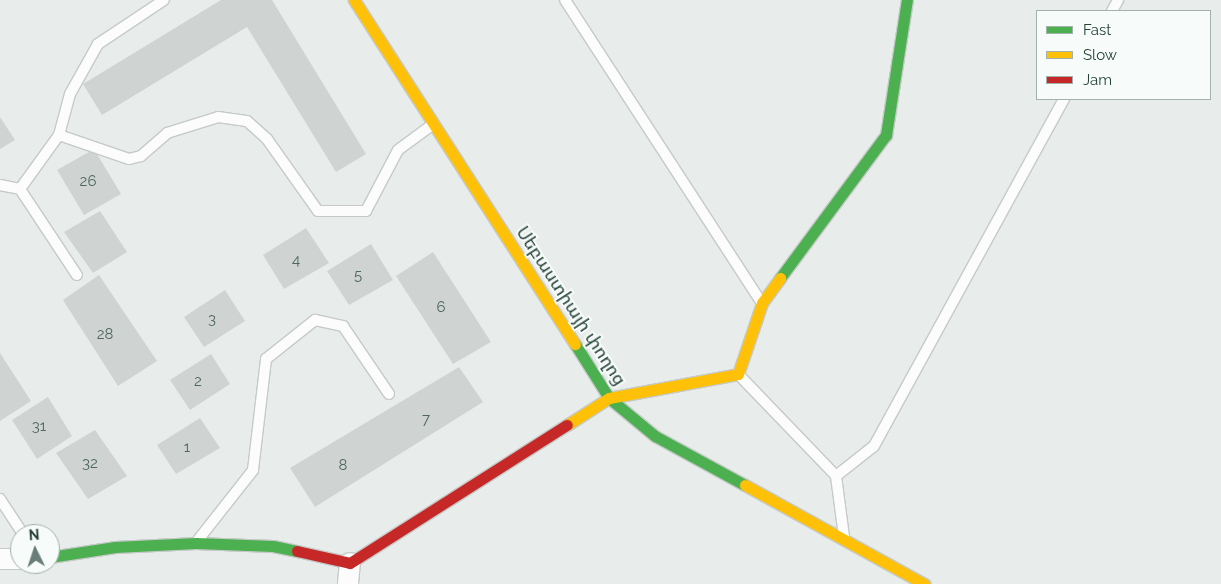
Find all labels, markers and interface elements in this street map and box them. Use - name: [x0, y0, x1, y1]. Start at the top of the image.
- legend: [1036, 10, 1211, 100]
- text: Fast: [1083, 21, 1111, 39]
- text: Slow: [1083, 46, 1117, 64]
- text: Jam: [1083, 71, 1112, 89]
- house number: 26: [80, 173, 96, 191]
- street label: Սեբաստիայի փողոց: [511, 222, 631, 390]
- house number: 4: [292, 252, 300, 270]
- house number: 5: [354, 267, 362, 285]
- house number: 6: [436, 299, 446, 317]
- house number: 3: [208, 311, 216, 329]
- house number: 28: [97, 326, 113, 344]
- house number: 2: [194, 373, 202, 391]
- house number: 7: [422, 411, 430, 429]
- house number: 31: [32, 418, 46, 436]
- house number: 1: [184, 439, 190, 457]
- house number: 32: [82, 455, 98, 473]
- house number: 8: [339, 457, 347, 475]
- north arrow: [10, 524, 60, 574]
- text: N: [28, 527, 40, 543]

